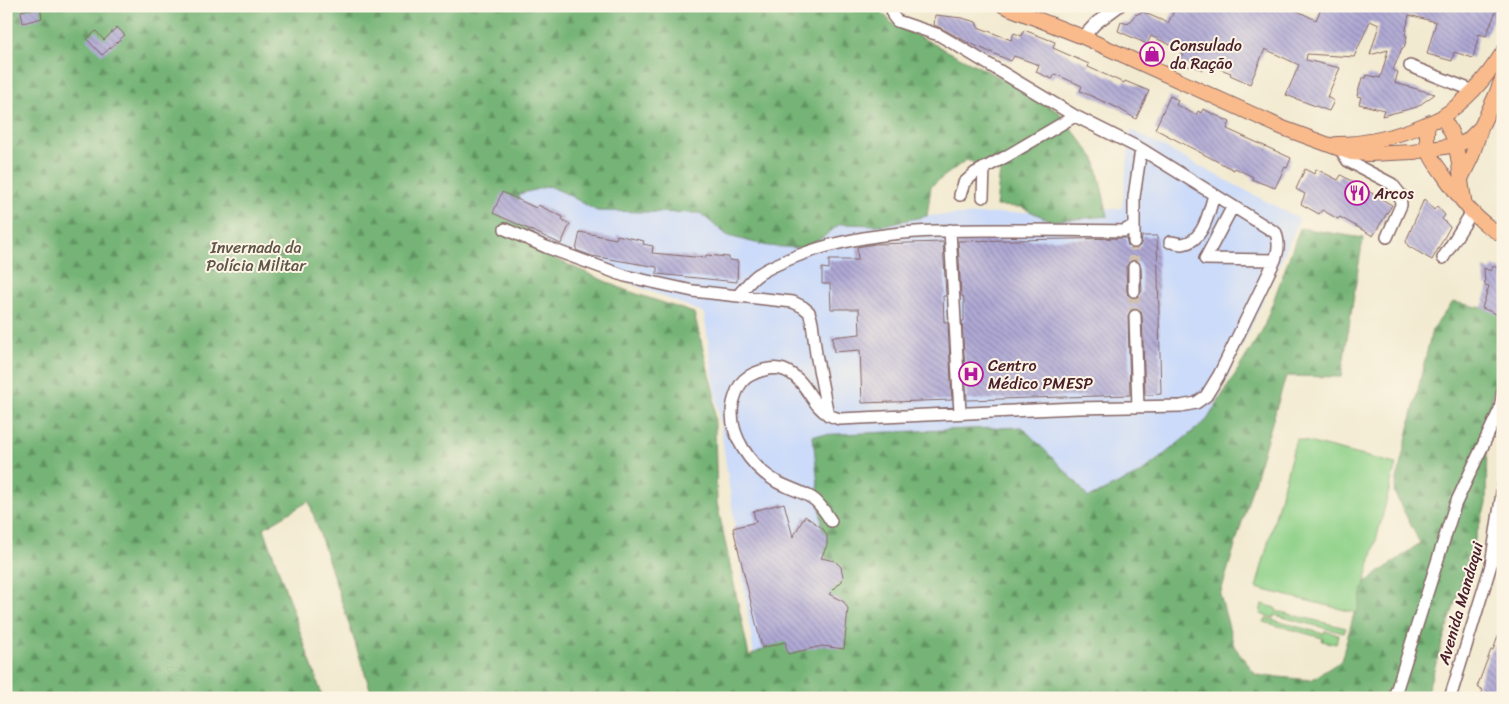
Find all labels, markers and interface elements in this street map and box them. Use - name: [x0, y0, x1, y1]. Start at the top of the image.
- place label: Consulado da Ração: [1170, 31, 1242, 78]
- shop icon: Consulado da Ração: [1139, 41, 1165, 67]
- place label: Arcos: [1373, 179, 1414, 208]
- restaurant icon: Arcos: [1344, 180, 1370, 206]
- park label: Invernada da Polícia Militar: [206, 233, 307, 280]
- place label: Centro Médico PMESP: [988, 351, 1093, 398]
- hospital icon: Centro Médico PMESP: [958, 361, 984, 387]
- street label: Avenida Mandaqui: [1429, 538, 1492, 669]

